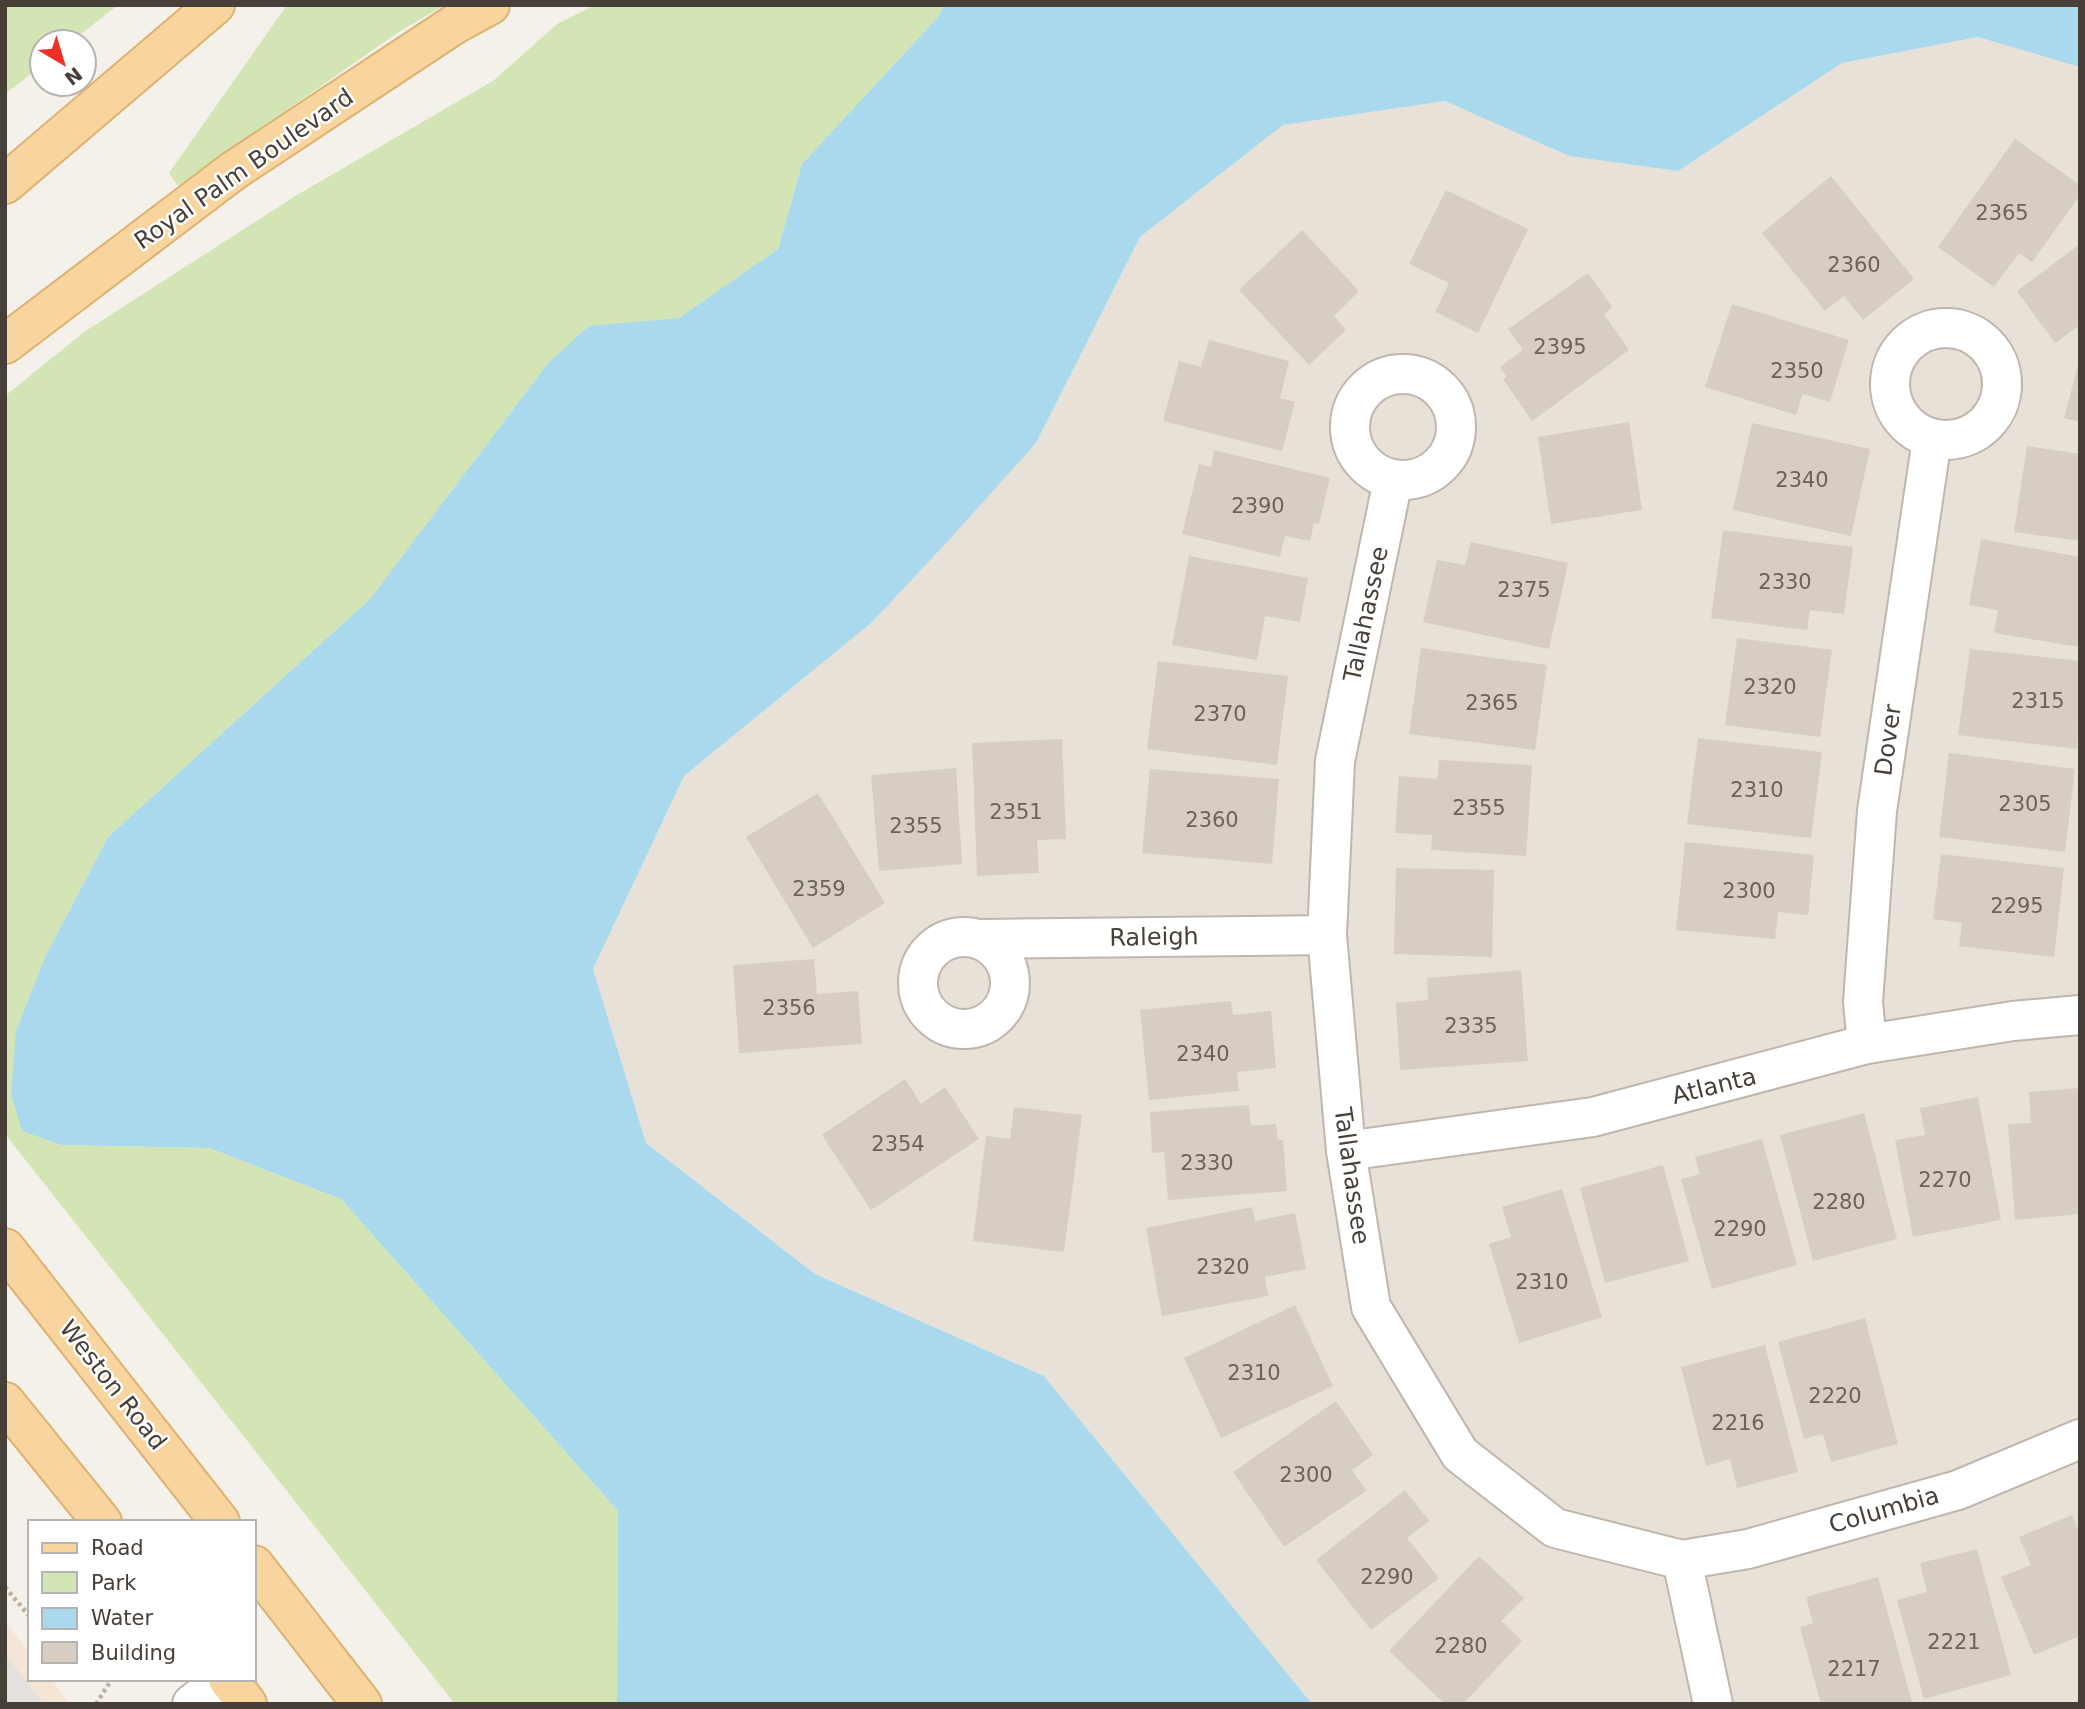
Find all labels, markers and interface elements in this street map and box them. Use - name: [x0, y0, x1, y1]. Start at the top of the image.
- north arrow: [28, 28, 98, 98]
- text: N: [60, 63, 87, 90]
- street label: Royal Palm Boulevard: [129, 83, 359, 255]
- house number: 2365: [1975, 201, 2029, 225]
- house number: 2360: [1827, 253, 1881, 277]
- house number: 2395: [1533, 335, 1587, 359]
- house number: 2350: [1770, 359, 1824, 383]
- house number: 2340: [1775, 468, 1829, 492]
- house number: 2390: [1231, 494, 1285, 518]
- street label: Tallahassee: [1338, 544, 1394, 685]
- house number: 2330: [1758, 570, 1812, 594]
- house number: 2375: [1497, 578, 1551, 602]
- house number: 2320: [1743, 675, 1797, 699]
- house number: 2315: [2011, 689, 2065, 713]
- house number: 2365: [1465, 691, 1519, 715]
- house number: 2370: [1193, 702, 1247, 726]
- street label: Dover: [1869, 702, 1907, 778]
- house number: 2310: [1730, 778, 1784, 802]
- house number: 2305: [1998, 792, 2052, 816]
- house number: 2355: [1452, 796, 1506, 820]
- house number: 2351: [989, 800, 1043, 824]
- house number: 2360: [1185, 808, 1239, 832]
- house number: 2355: [889, 814, 943, 838]
- house number: 2359: [792, 877, 846, 901]
- house number: 2300: [1722, 879, 1776, 903]
- house number: 2295: [1990, 894, 2044, 918]
- street label: Raleigh: [1109, 922, 1199, 952]
- house number: 2356: [762, 996, 816, 1020]
- house number: 2335: [1444, 1014, 1498, 1038]
- house number: 2340: [1176, 1042, 1230, 1066]
- street label: Atlanta: [1669, 1062, 1759, 1110]
- street label: Tallahassee: [1328, 1105, 1375, 1246]
- house number: 2354: [871, 1132, 925, 1156]
- house number: 2330: [1180, 1151, 1234, 1175]
- house number: 2270: [1918, 1168, 1972, 1192]
- house number: 2280: [1812, 1190, 1866, 1214]
- house number: 2290: [1713, 1217, 1767, 1241]
- house number: 2320: [1196, 1255, 1250, 1279]
- house number: 2310: [1515, 1270, 1569, 1294]
- street label: Weston Road: [54, 1315, 172, 1455]
- house number: 2310: [1227, 1361, 1281, 1385]
- house number: 2220: [1808, 1384, 1862, 1408]
- house number: 2216: [1711, 1411, 1765, 1435]
- house number: 2300: [1279, 1463, 1333, 1487]
- street label: Columbia: [1826, 1481, 1942, 1539]
- legend: [28, 1520, 256, 1681]
- text: Road: [91, 1536, 144, 1560]
- house number: 2290: [1360, 1565, 1414, 1589]
- text: Park: [91, 1571, 137, 1595]
- text: Water: [91, 1606, 153, 1630]
- house number: 2221: [1927, 1630, 1981, 1654]
- house number: 2280: [1434, 1634, 1488, 1658]
- text: Building: [91, 1641, 176, 1665]
- house number: 2217: [1827, 1657, 1881, 1681]

